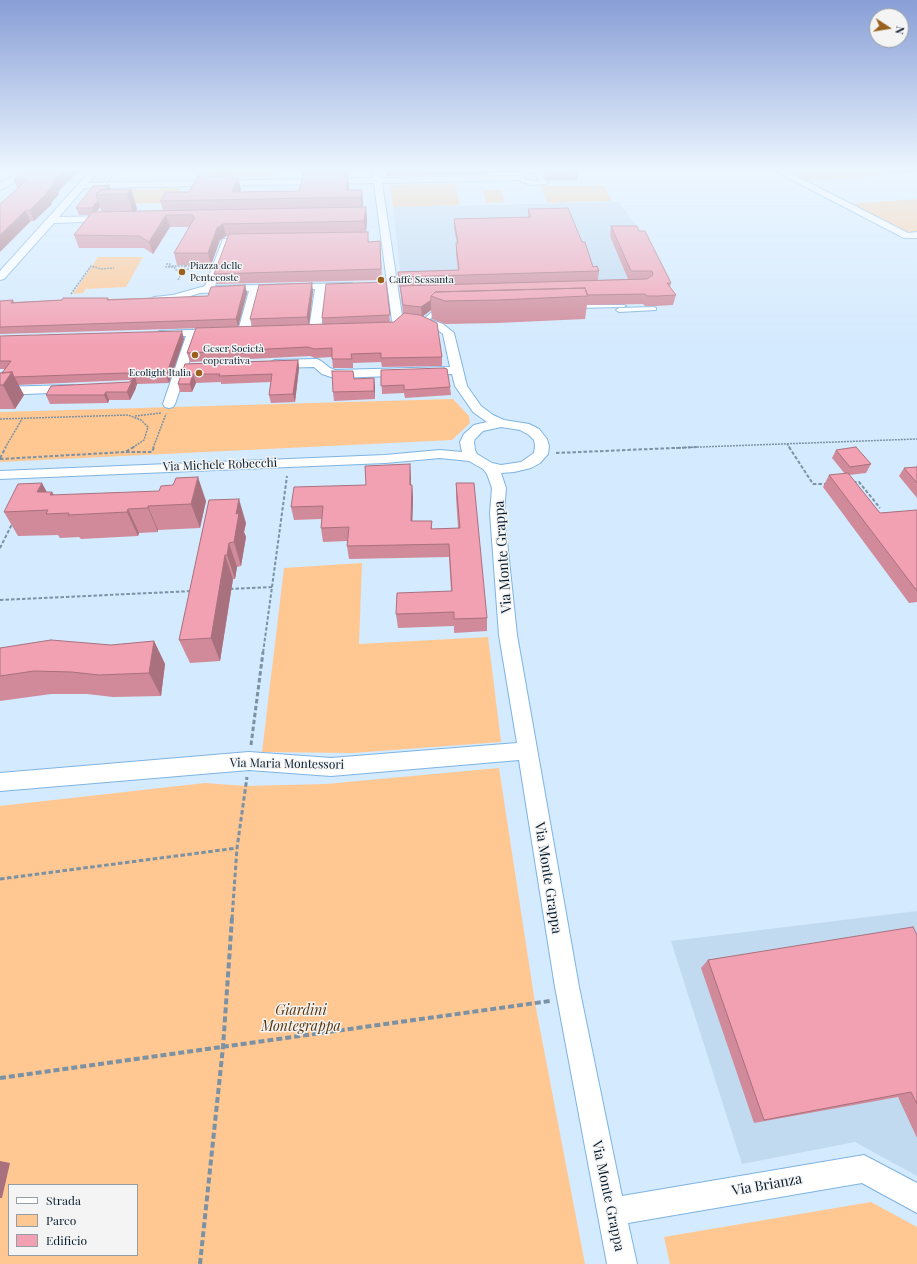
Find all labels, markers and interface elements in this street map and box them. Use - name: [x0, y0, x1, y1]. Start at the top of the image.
- north arrow: [869, 8, 909, 48]
- text: N: [892, 25, 908, 36]
- place label: Piazza delle Pentecoste: [190, 260, 242, 284]
- marker: Piazza delle Pentecoste: [177, 267, 187, 277]
- place label: Caffè Sessanta: [389, 274, 454, 286]
- marker: Caffè Sessanta: [376, 275, 386, 285]
- place label: Geser Società coperativa: [203, 343, 264, 366]
- marker: Geser Società coperativa: [190, 350, 200, 360]
- place label: Ecolight Italia: [129, 367, 191, 379]
- marker: Ecolight Italia: [194, 368, 204, 378]
- street label: Via Michele Robecchi: [163, 456, 277, 474]
- street label: Via Monte Grappa: [491, 500, 515, 614]
- street label: Via Maria Montessori: [230, 756, 344, 772]
- street label: Via Monte Grappa: [531, 821, 565, 935]
- park label: Giardini Montegrappa: [261, 1003, 341, 1036]
- street label: Via Monte Grappa: [588, 1139, 628, 1253]
- street label: Via Brianza: [731, 1171, 803, 1199]
- legend: [8, 1184, 138, 1256]
- text: Strada: [46, 1192, 81, 1208]
- text: Parco: [46, 1212, 76, 1228]
- text: Edificio: [46, 1232, 87, 1248]

